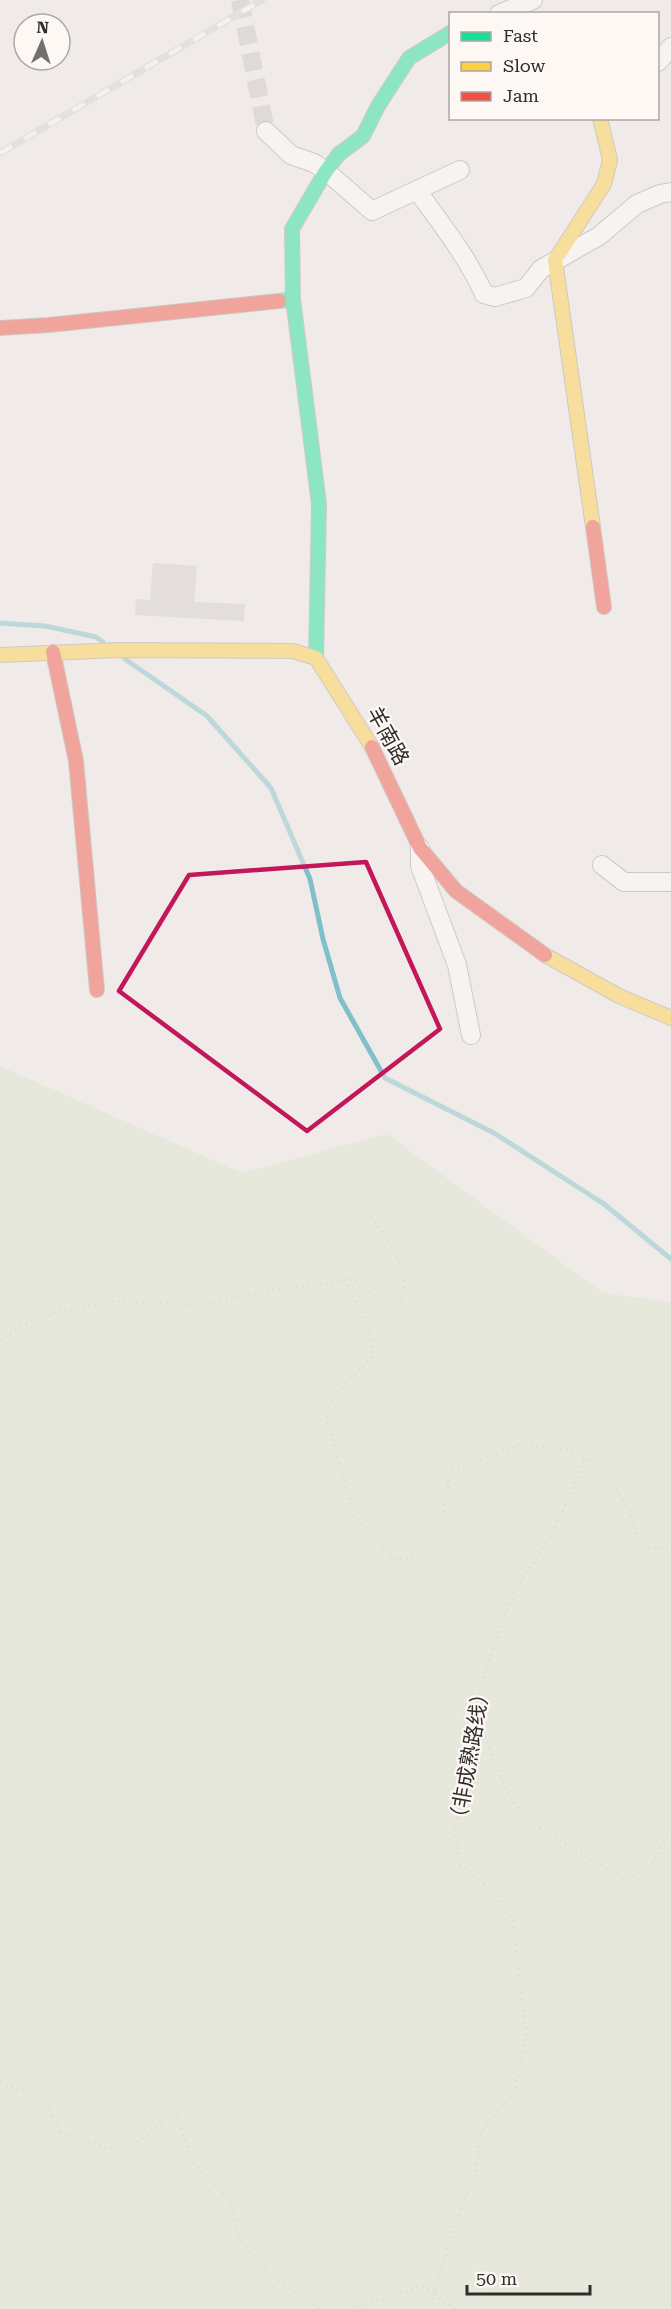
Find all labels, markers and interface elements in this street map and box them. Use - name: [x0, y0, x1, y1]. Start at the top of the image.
- north arrow: [12, 12, 72, 72]
- legend: [449, 12, 659, 120]
- text: N: [36, 18, 49, 37]
- text: Fast: [503, 25, 538, 46]
- text: Slow: [503, 55, 545, 76]
- text: Jam: [503, 85, 539, 106]
- street label: 羊南路: [362, 703, 414, 769]
- street label: （非成熟路线）: [445, 1682, 495, 1830]
- scale bar: [467, 2258, 590, 2296]
- text: 50 m: [476, 2268, 517, 2289]

